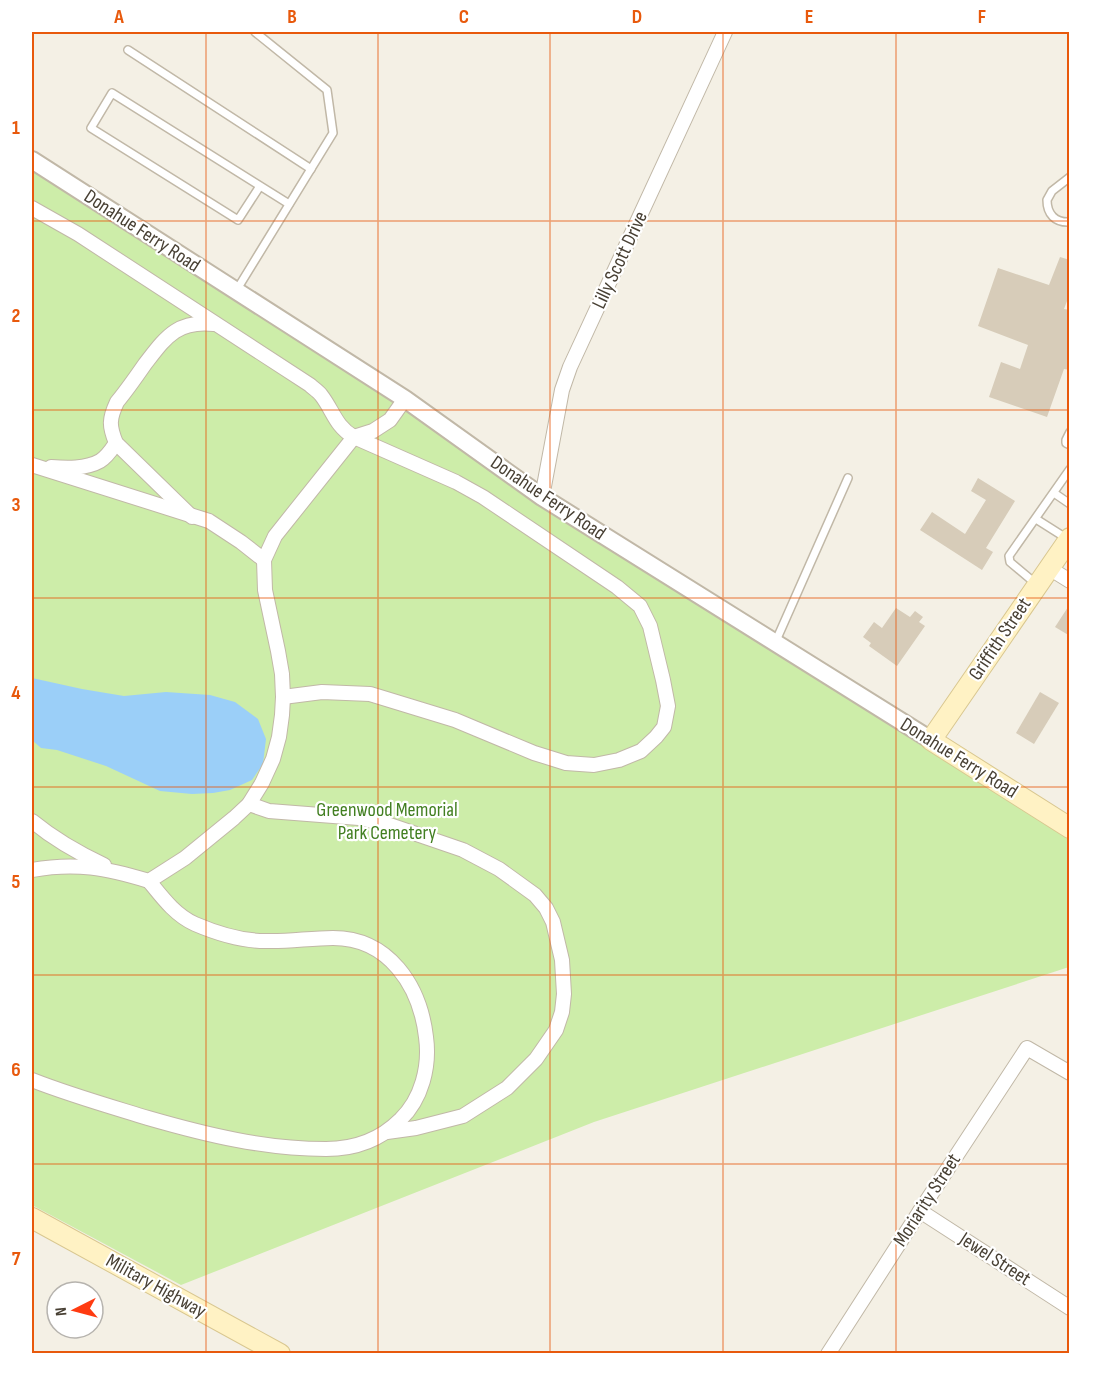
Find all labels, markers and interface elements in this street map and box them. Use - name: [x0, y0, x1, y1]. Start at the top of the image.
- text: A: [113, 5, 124, 29]
- text: B: [287, 5, 297, 29]
- text: C: [459, 5, 469, 29]
- text: D: [632, 5, 642, 29]
- text: E: [805, 5, 813, 29]
- text: F: [978, 5, 986, 29]
- text: 1: [12, 116, 20, 140]
- street label: Donahue Ferry Road: [79, 185, 205, 277]
- street label: Lilly Scott Drive: [587, 208, 653, 312]
- text: 2: [12, 304, 20, 328]
- street label: Donahue Ferry Road: [486, 451, 610, 545]
- text: 3: [12, 493, 21, 517]
- street label: Griffith Street: [964, 593, 1036, 685]
- text: 4: [11, 681, 21, 705]
- street label: Donahue Ferry Road: [896, 712, 1022, 804]
- park label: Greenwood Memorial Park Cemetery: [316, 798, 458, 845]
- text: 5: [12, 870, 21, 894]
- text: 6: [11, 1058, 21, 1082]
- street label: Moriarity Street: [888, 1149, 966, 1251]
- street label: Jewel Street: [954, 1227, 1035, 1291]
- text: 7: [12, 1247, 21, 1271]
- street label: Military Highway: [102, 1249, 210, 1323]
- north arrow: [45, 1280, 105, 1340]
- text: N: [52, 1306, 71, 1317]

